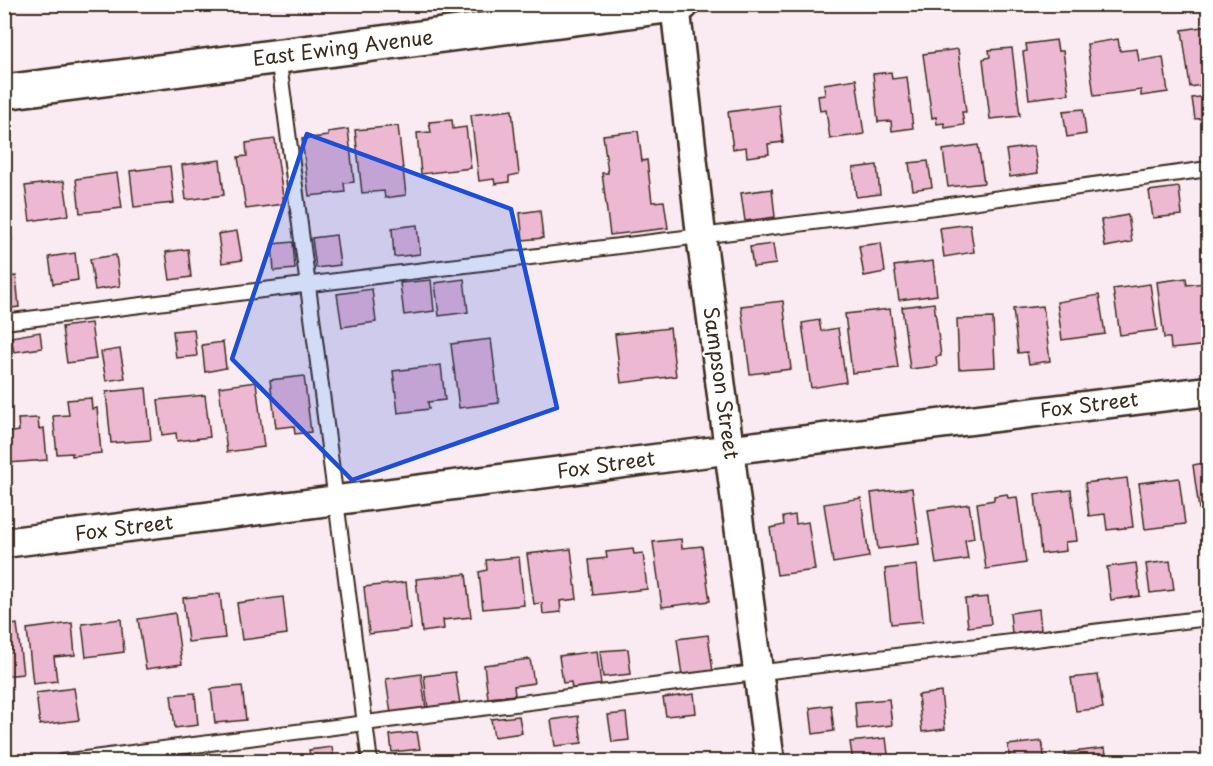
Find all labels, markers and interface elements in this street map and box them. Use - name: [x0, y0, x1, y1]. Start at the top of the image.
- street label: East Ewing Avenue: [251, 21, 435, 73]
- street label: Sampson Street: [696, 305, 748, 461]
- street label: Fox Street: [1038, 383, 1140, 425]
- street label: Fox Street: [555, 442, 657, 486]
- street label: Fox Street: [73, 506, 175, 548]

